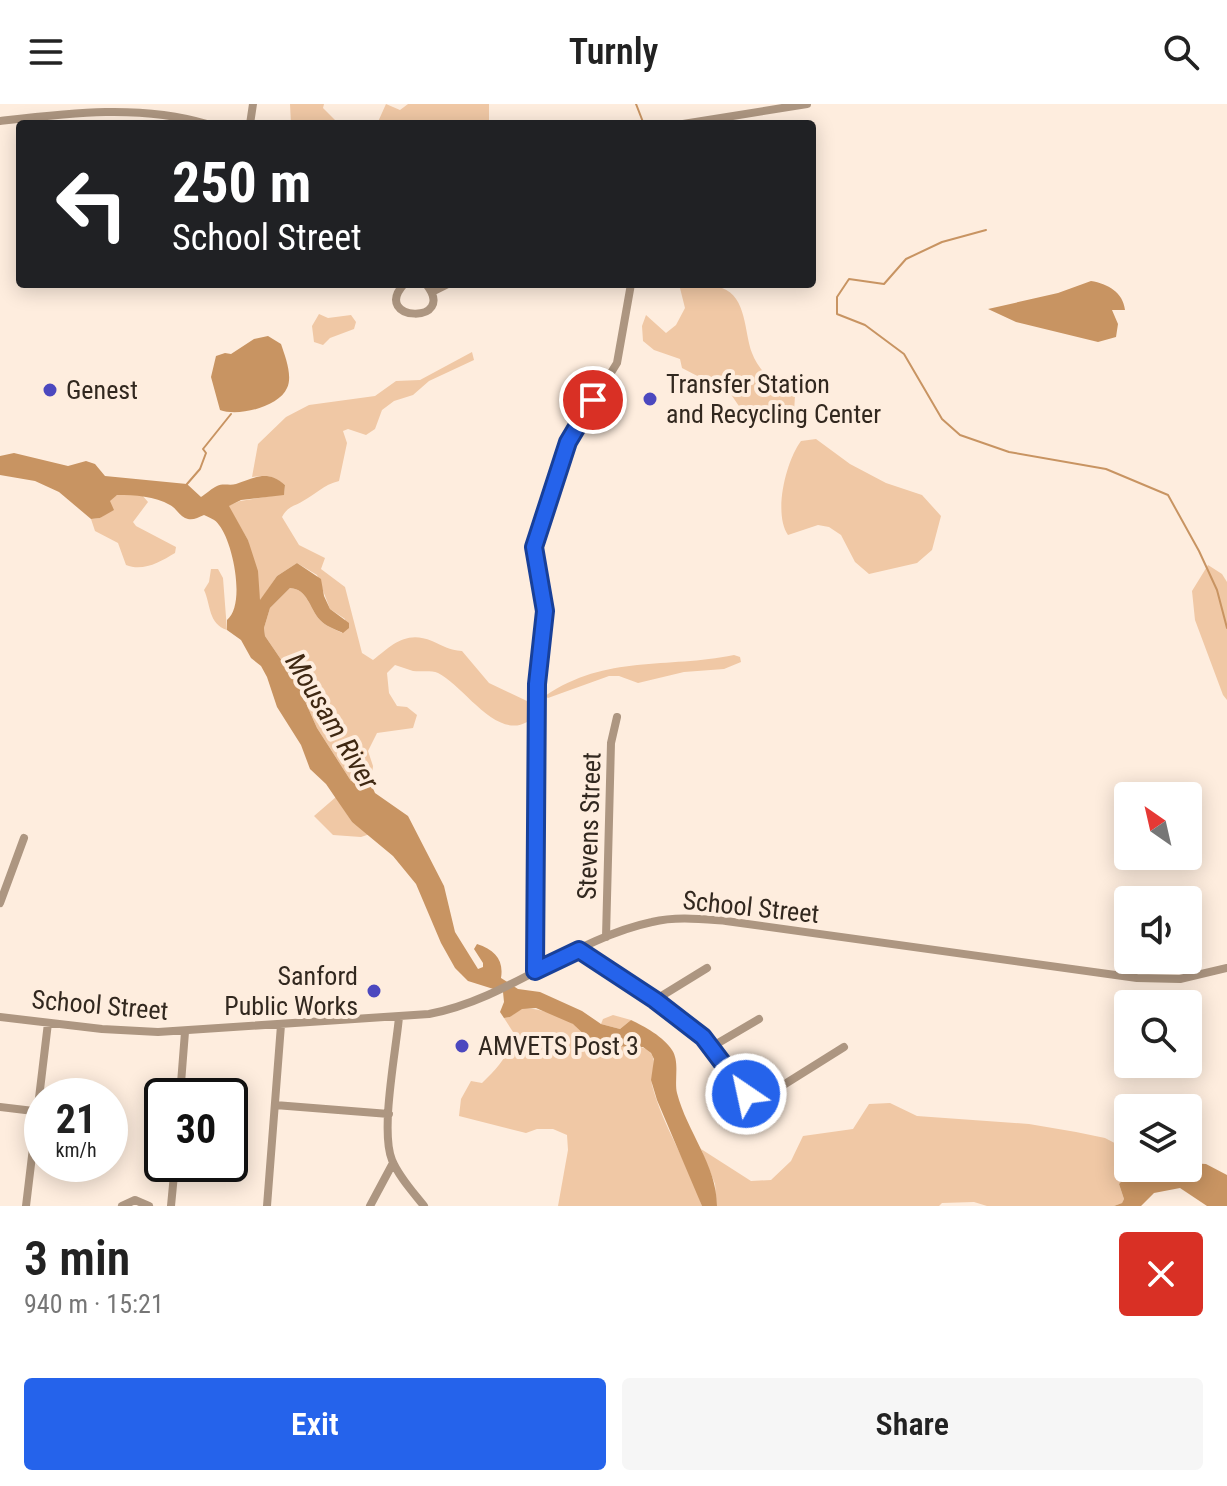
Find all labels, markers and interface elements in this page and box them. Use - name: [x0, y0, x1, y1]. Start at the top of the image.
- icon: menu: [24, 30, 68, 74]
- icon: search: [1159, 30, 1203, 74]
- text: Turnly: [569, 31, 658, 73]
- text: 250 m: [172, 150, 311, 216]
- icon: left: [40, 152, 144, 256]
- text: School Street: [172, 217, 362, 259]
- pin: [559, 366, 627, 434]
- place label: Transfer Station and Recycling Center: [666, 369, 881, 429]
- place label: Genest: [66, 375, 138, 405]
- icon: arrive: [571, 378, 615, 422]
- marker: Genest: [41, 381, 59, 399]
- marker: Transfer Station and Recycling Center: [641, 390, 659, 408]
- water label: Mousam River: [279, 647, 386, 796]
- street label: Stevens Street: [571, 752, 607, 900]
- north arrow: [1114, 782, 1202, 870]
- map controls: [1114, 782, 1202, 1182]
- street label: School Street: [681, 885, 821, 929]
- button: sound: [1114, 886, 1202, 974]
- place label: Sanford Public Works: [224, 961, 358, 1021]
- marker: Sanford Public Works: [365, 982, 383, 1000]
- street label: School Street: [30, 984, 170, 1026]
- button: search: [1114, 990, 1202, 1078]
- place label: AMVETS Post 3: [478, 1031, 639, 1061]
- marker: AMVETS Post 3: [453, 1037, 471, 1055]
- position arrow: [704, 1052, 788, 1136]
- speed limit sign: 30: [144, 1078, 248, 1182]
- button: layers: [1114, 1094, 1202, 1182]
- text: 21: [56, 1096, 96, 1143]
- text: km/h: [55, 1138, 97, 1162]
- text: 3 min: [24, 1230, 130, 1287]
- button: close: [1119, 1232, 1203, 1316]
- text: 940 m · 15:21: [24, 1289, 164, 1319]
- button: Exit: [24, 1378, 606, 1470]
- button: Share: [622, 1378, 1203, 1470]

